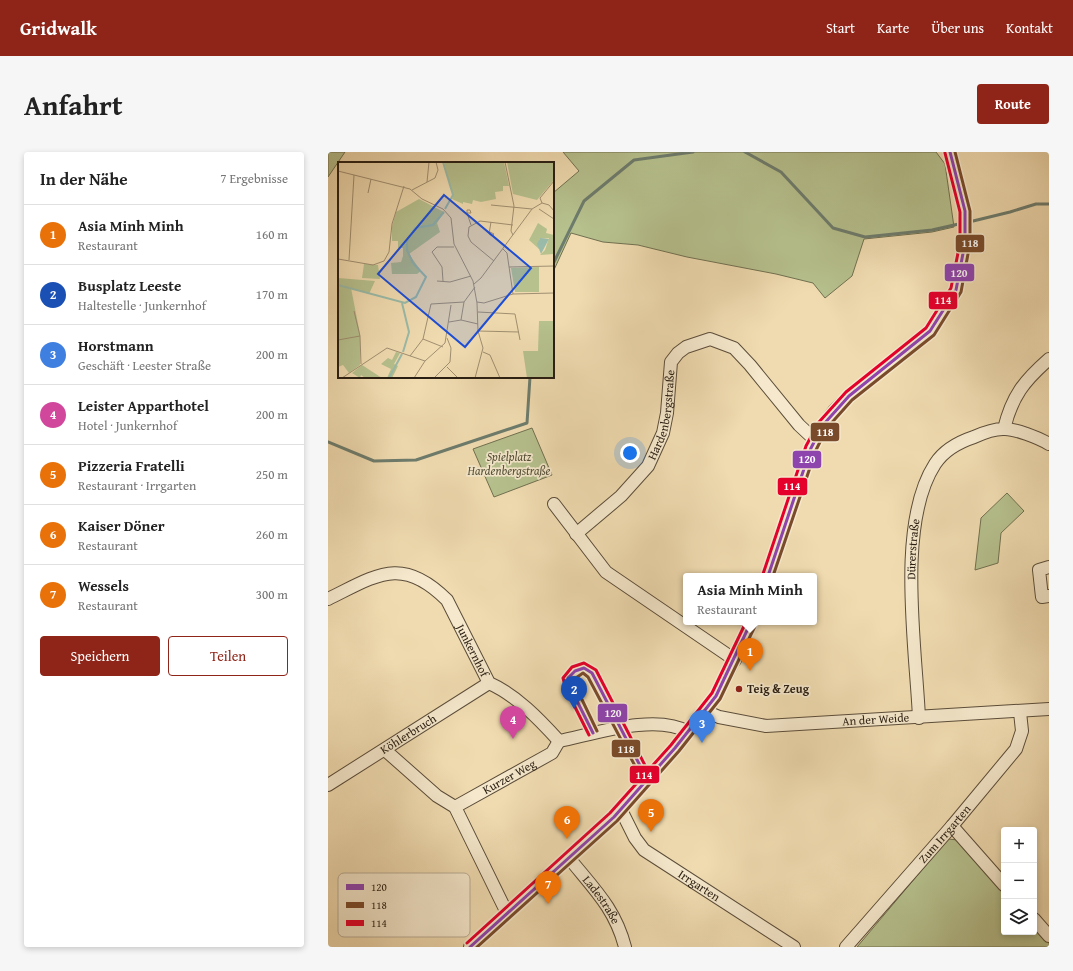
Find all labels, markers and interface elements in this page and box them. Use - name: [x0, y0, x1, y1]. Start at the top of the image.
- text: Gridwalk: [20, 14, 97, 42]
- text: Start: [826, 18, 855, 38]
- text: Karte: [877, 18, 909, 38]
- text: Über uns: [931, 18, 984, 38]
- text: Kontakt: [1006, 18, 1053, 38]
- text: Anfahrt: [24, 84, 123, 125]
- button: Route: [977, 84, 1049, 124]
- inset map: [338, 162, 554, 378]
- text: In der Nähe: [40, 166, 128, 191]
- text: 7 Ergebnisse: [220, 169, 288, 188]
- text: Asia Minh Minh: [78, 215, 184, 236]
- text: 1: [50, 225, 56, 244]
- text: 160 m: [256, 225, 288, 244]
- line badge: 118: [955, 234, 985, 253]
- text: 118: [961, 235, 979, 251]
- text: Restaurant: [78, 236, 138, 255]
- line badge: 120: [944, 263, 975, 282]
- text: 120: [950, 265, 968, 281]
- text: Busplatz Leeste: [78, 275, 181, 296]
- text: 2: [50, 285, 56, 304]
- text: 170 m: [256, 285, 288, 304]
- line badge: 114: [928, 291, 958, 310]
- text: 114: [934, 292, 952, 308]
- text: Haltestelle · Junkernhof: [78, 296, 206, 315]
- text: Horstmann: [78, 335, 154, 356]
- text: 3: [50, 345, 56, 364]
- text: 200 m: [256, 345, 288, 364]
- text: Geschäft · Leester Straße: [78, 356, 211, 375]
- street label: Hardenbergstraße: [643, 369, 678, 462]
- text: Leister Apparthotel: [78, 395, 209, 416]
- text: 4: [50, 405, 56, 424]
- text: 200 m: [256, 405, 288, 424]
- text: Hotel · Junkernhof: [78, 416, 177, 435]
- line badge: 118: [810, 422, 840, 442]
- text: 118: [816, 424, 834, 440]
- your location: [620, 443, 640, 463]
- park label: Spielplatz Hardenbergstraße: [467, 448, 551, 479]
- line badge: 120: [792, 450, 822, 469]
- text: 120: [798, 451, 816, 467]
- text: Pizzeria Fratelli: [78, 455, 185, 476]
- text: 5: [50, 465, 56, 484]
- text: 250 m: [256, 465, 288, 484]
- text: Restaurant · Irrgarten: [78, 476, 196, 495]
- line badge: 114: [777, 477, 808, 496]
- text: 114: [783, 478, 801, 494]
- text: Kaiser Döner: [78, 515, 165, 536]
- street label: Dürerstraße: [902, 517, 924, 580]
- text: 6: [50, 525, 56, 544]
- text: 260 m: [256, 525, 288, 544]
- text: Restaurant: [78, 536, 138, 555]
- popup: [683, 573, 817, 625]
- text: Wessels: [78, 575, 129, 596]
- text: Asia Minh Minh: [697, 579, 803, 600]
- text: 7: [50, 585, 56, 604]
- text: 300 m: [256, 585, 288, 604]
- text: Restaurant: [78, 596, 138, 615]
- text: Restaurant: [697, 600, 757, 619]
- street label: Junkernhof: [452, 619, 494, 680]
- button: Speichern: [40, 636, 160, 676]
- button: Teilen: [168, 636, 288, 676]
- pin: 1: [737, 638, 763, 671]
- pin: 2: [561, 676, 587, 709]
- place label: Teig & Zeug: [747, 680, 810, 697]
- marker: Teig & Zeug: [734, 684, 744, 694]
- line badge: 120: [597, 703, 628, 723]
- text: 120: [604, 705, 622, 721]
- pin: 4: [500, 706, 526, 739]
- street label: An der Weide: [842, 708, 910, 729]
- street label: Köhlerbruch: [377, 709, 440, 758]
- pin: 3: [689, 710, 715, 743]
- line badge: 118: [611, 739, 641, 758]
- text: 118: [617, 741, 635, 757]
- street label: Kurzer Weg: [479, 755, 539, 798]
- line badge: 114: [629, 765, 660, 784]
- text: 114: [635, 767, 653, 783]
- pin: 5: [638, 799, 664, 832]
- street label: Zum Irrgarten: [914, 801, 974, 867]
- pin: 6: [554, 806, 580, 839]
- map controls: [1001, 827, 1037, 935]
- button: +: [1001, 827, 1037, 863]
- button: −: [1001, 863, 1037, 899]
- street label: Irrgarten: [675, 865, 724, 905]
- pin: 7: [535, 871, 561, 904]
- street label: Ladestraße: [579, 872, 625, 927]
- legend: [338, 873, 470, 937]
- text: 120: [371, 879, 387, 895]
- text: 118: [371, 897, 387, 913]
- button: layers: [1001, 899, 1037, 935]
- text: 114: [371, 915, 387, 931]

